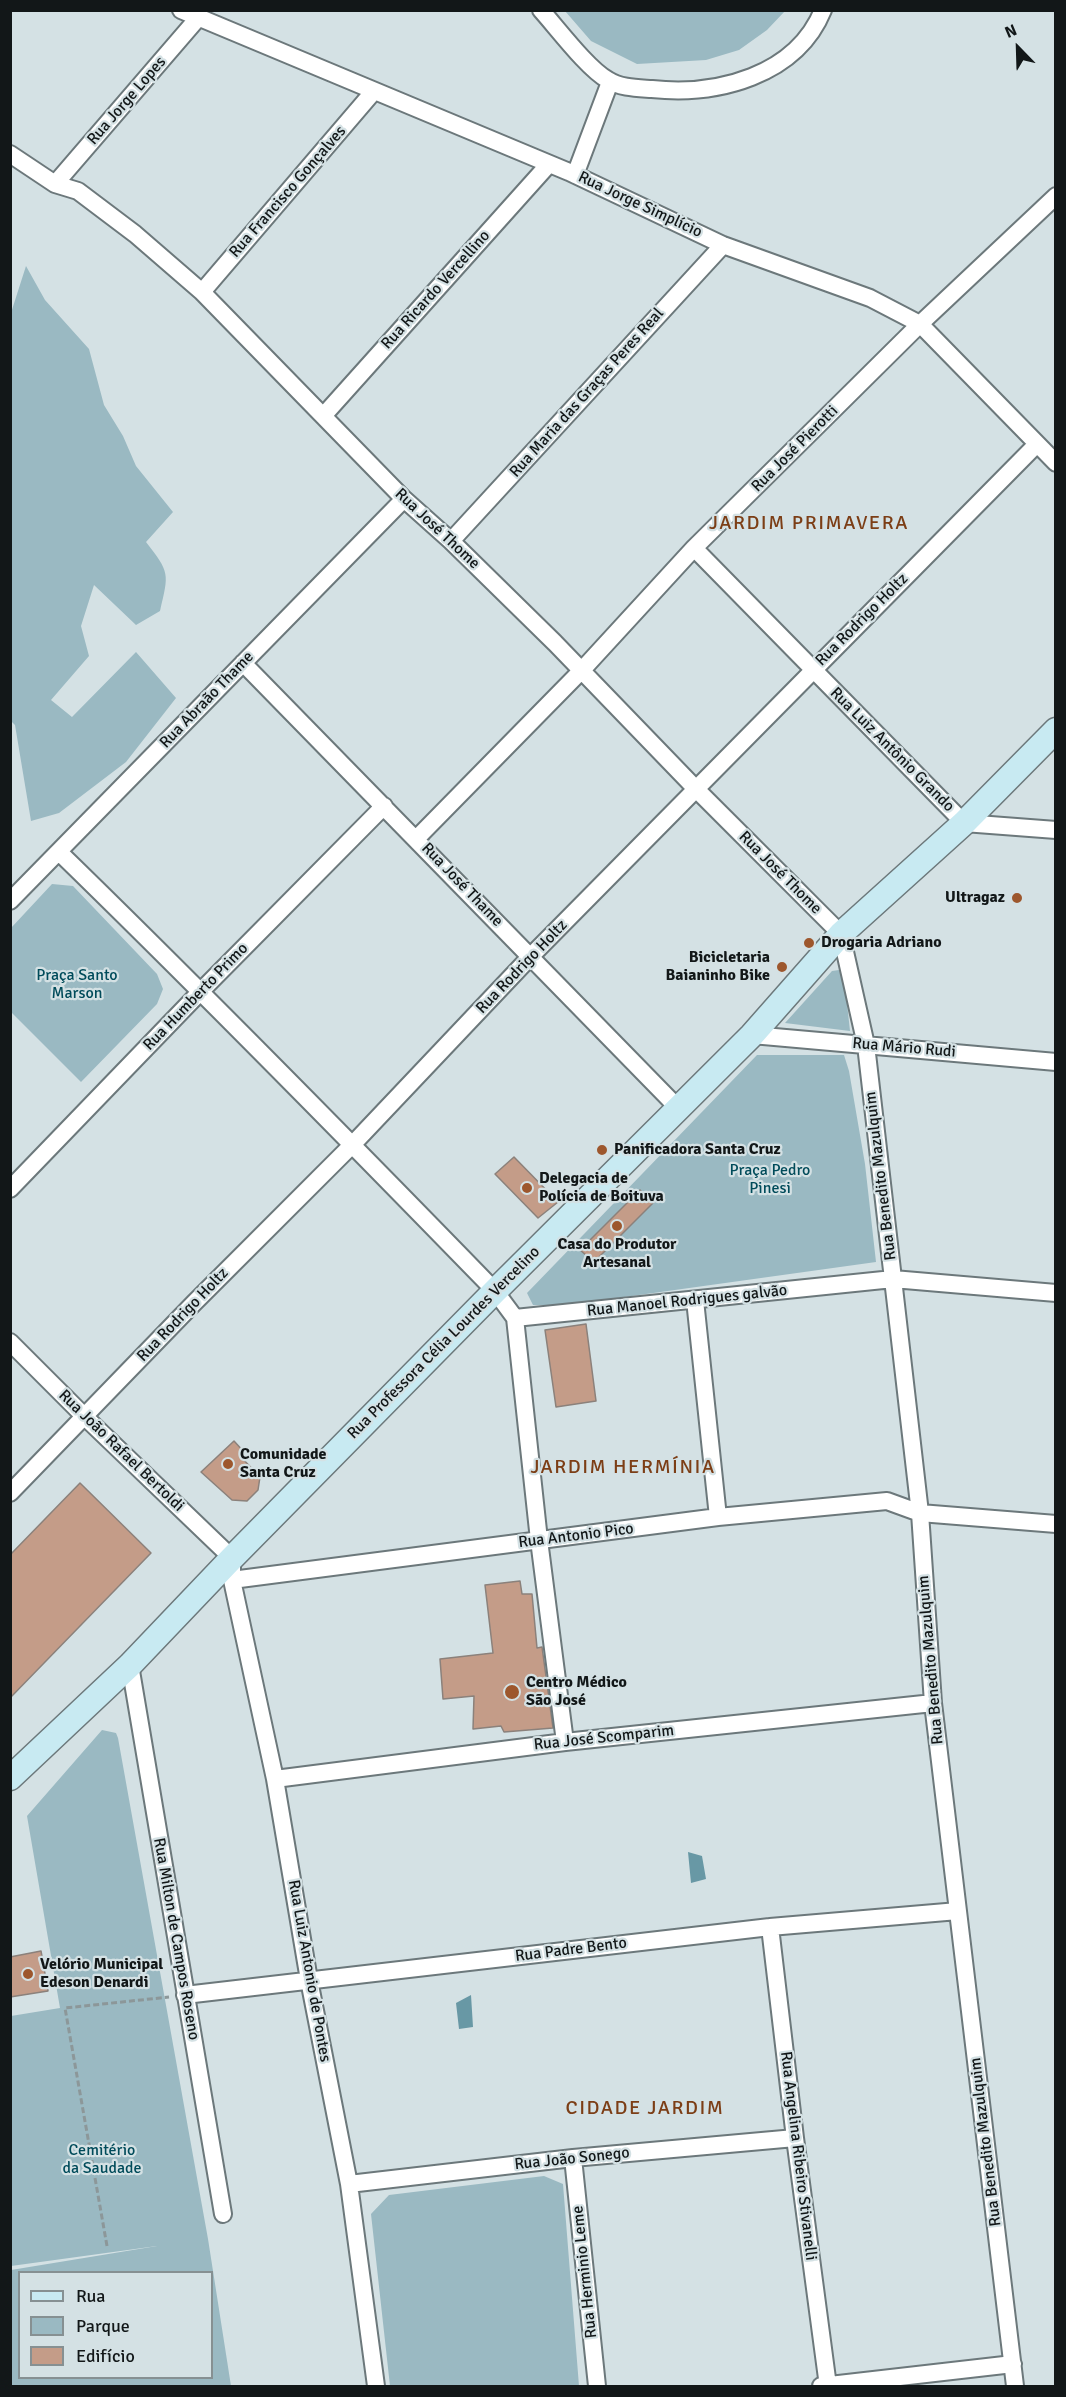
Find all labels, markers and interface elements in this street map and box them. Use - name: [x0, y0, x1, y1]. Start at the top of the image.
- north arrow: [988, 18, 1048, 78]
- text: N: [1002, 20, 1020, 43]
- street label: Rua Jorge Lopes: [83, 53, 171, 149]
- street label: Rua Francisco Gonçalves: [226, 122, 350, 262]
- street label: Rua Jorge Simplício: [575, 168, 705, 242]
- street label: Rua Ricardo Vercellino: [378, 227, 494, 353]
- street label: Rua Maria das Graças Peres Real: [506, 304, 668, 482]
- street label: Rua José Pierotti: [748, 402, 842, 496]
- street label: Rua José Thome: [390, 485, 484, 573]
- district label: JARDIM PRIMAVERA: [709, 512, 909, 536]
- street label: Rua Rodrigo Holtz: [812, 570, 912, 670]
- street label: Rua Abraão Thame: [156, 648, 258, 752]
- street label: Rua Luiz Antônio Grando: [826, 684, 958, 816]
- street label: Rua José Thome: [735, 828, 825, 918]
- street label: Rua José Thame: [417, 839, 507, 931]
- place label: Ultragaz: [945, 888, 1005, 908]
- marker: Ultragaz: [1010, 891, 1024, 905]
- street label: Rua Rodrigo Holtz: [472, 916, 572, 1018]
- place label: Drogaria Adriano: [821, 933, 942, 953]
- marker: Drogaria Adriano: [802, 936, 816, 950]
- street label: Rua Humberto Primo: [140, 939, 252, 1055]
- place label: Bicicletaria Baianinho Bike: [665, 948, 770, 986]
- marker: Bicicletaria Baianinho Bike: [775, 960, 789, 974]
- park label: Praça Santo Marson: [36, 966, 118, 1004]
- street label: Rua Mário Rudi: [851, 1034, 957, 1062]
- street label: Rua Benedito Mazulquim: [861, 1091, 901, 1261]
- place label: Panificadora Santa Cruz: [614, 1140, 781, 1160]
- marker: Panificadora Santa Cruz: [595, 1143, 609, 1157]
- park label: Praça Pedro Pinesi: [730, 1161, 810, 1199]
- place label: Delegacia de Polícia de Boituva: [539, 1169, 664, 1207]
- marker: Delegacia de Polícia de Boituva: [520, 1181, 534, 1195]
- marker: Casa do Produtor Artesanal: [610, 1219, 624, 1233]
- place label: Casa do Produtor Artesanal: [558, 1235, 676, 1273]
- street label: Rua Professora Célia Lourdes Vercelino: [344, 1243, 544, 1443]
- street label: Rua Rodrigo Holtz: [133, 1264, 233, 1366]
- street label: Rua Manoel Rodrigues galvão: [586, 1281, 788, 1321]
- street label: Rua João Rafael Bertoldi: [54, 1386, 188, 1516]
- place label: Comunidade Santa Cruz: [240, 1445, 327, 1483]
- district label: JARDIM HERMÍNIA: [530, 1456, 716, 1480]
- marker: Comunidade Santa Cruz: [221, 1457, 235, 1471]
- street label: Rua Antonio Pico: [517, 1519, 635, 1553]
- street label: Rua Benedito Mazulquim: [914, 1575, 948, 1745]
- place label: Centro Médico São José: [526, 1673, 627, 1711]
- marker: Centro Médico São José: [503, 1683, 521, 1701]
- street label: Rua José Scomparim: [533, 1721, 675, 1755]
- street label: Rua Milton de Campos Roseno: [149, 1836, 203, 2042]
- street label: Rua Luiz Antonio de Pontes: [284, 1878, 334, 2064]
- street label: Rua Padre Bento: [514, 1934, 628, 1966]
- place label: Velório Municipal Edeson Denardi: [40, 1955, 163, 1993]
- marker: Velório Municipal Edeson Denardi: [21, 1967, 35, 1981]
- street label: Rua Angelina Ribeiro Stivanelli: [776, 2050, 820, 2262]
- street label: Rua Benedito Mazulquim: [966, 2057, 1006, 2227]
- district label: CIDADE JARDIM: [566, 2097, 724, 2121]
- park label: Cemitério da Saudade: [63, 2141, 141, 2179]
- street label: Rua João Sonego: [513, 2143, 631, 2175]
- street label: Rua Herminio Leme: [568, 2205, 602, 2339]
- legend: [18, 2271, 213, 2379]
- text: Rua: [76, 2285, 105, 2307]
- text: Parque: [76, 2315, 130, 2337]
- text: Edifício: [76, 2345, 135, 2367]

